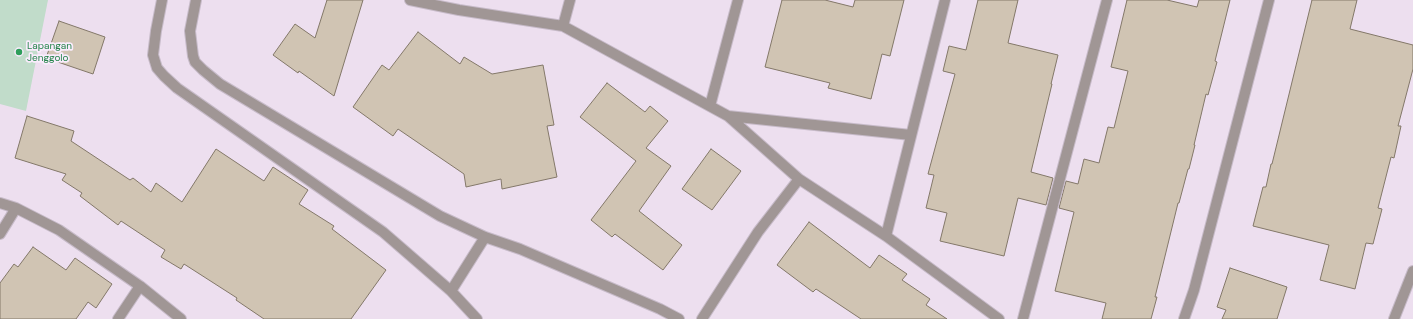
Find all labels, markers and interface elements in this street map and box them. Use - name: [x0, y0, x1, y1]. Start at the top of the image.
- place label: Lapangan Jenggolo: [27, 40, 72, 64]
- marker: Lapangan Jenggolo: [14, 47, 24, 57]

